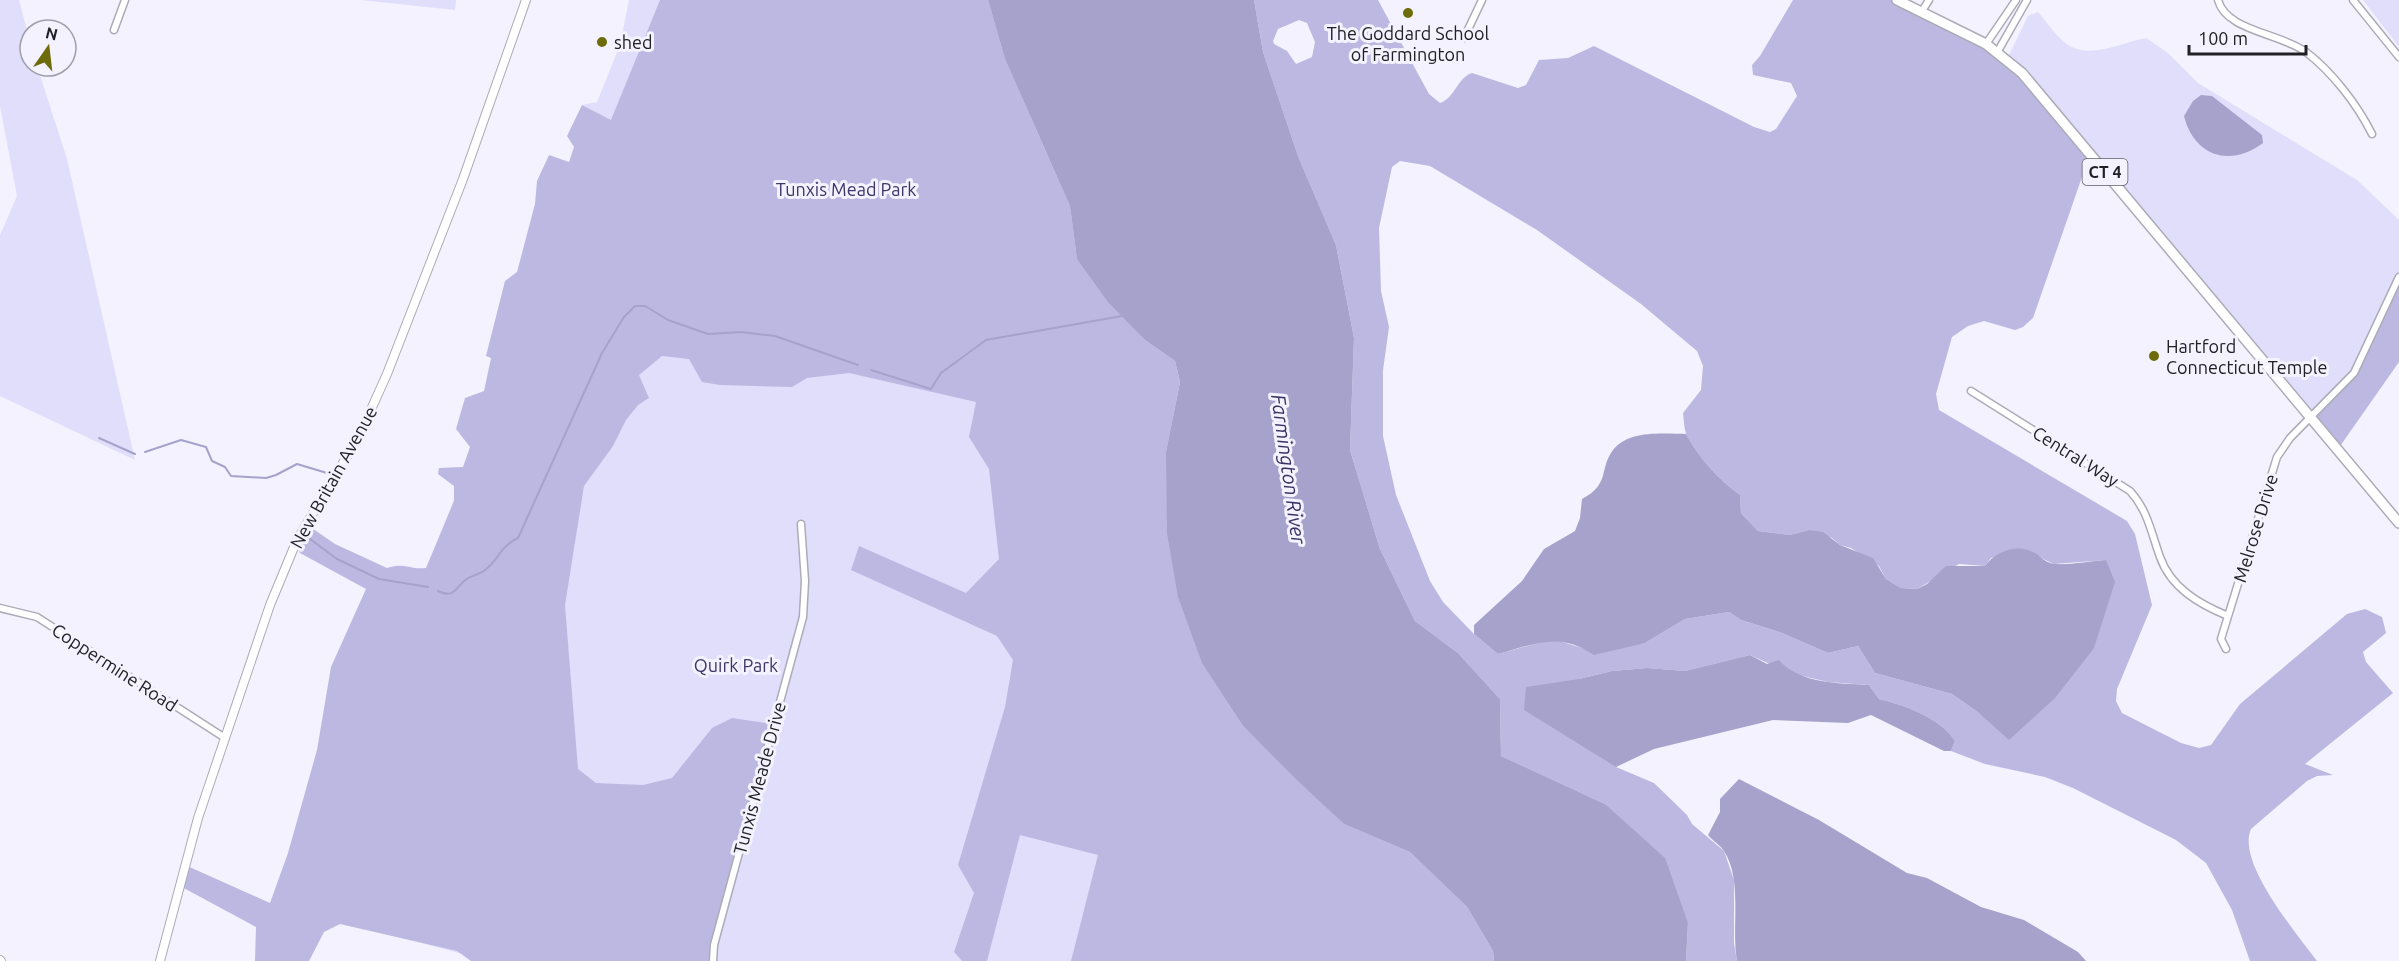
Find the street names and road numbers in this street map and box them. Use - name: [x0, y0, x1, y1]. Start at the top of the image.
- road number: CT 4: [2082, 159, 2128, 185]
- street label: New Britain Avenue: [286, 403, 380, 551]
- street label: Central Way: [2029, 422, 2123, 490]
- street label: Melrose Drive: [2229, 471, 2281, 585]
- street label: Coppermine Road: [49, 619, 181, 715]
- street label: Tunxis Meade Drive: [729, 699, 789, 857]

